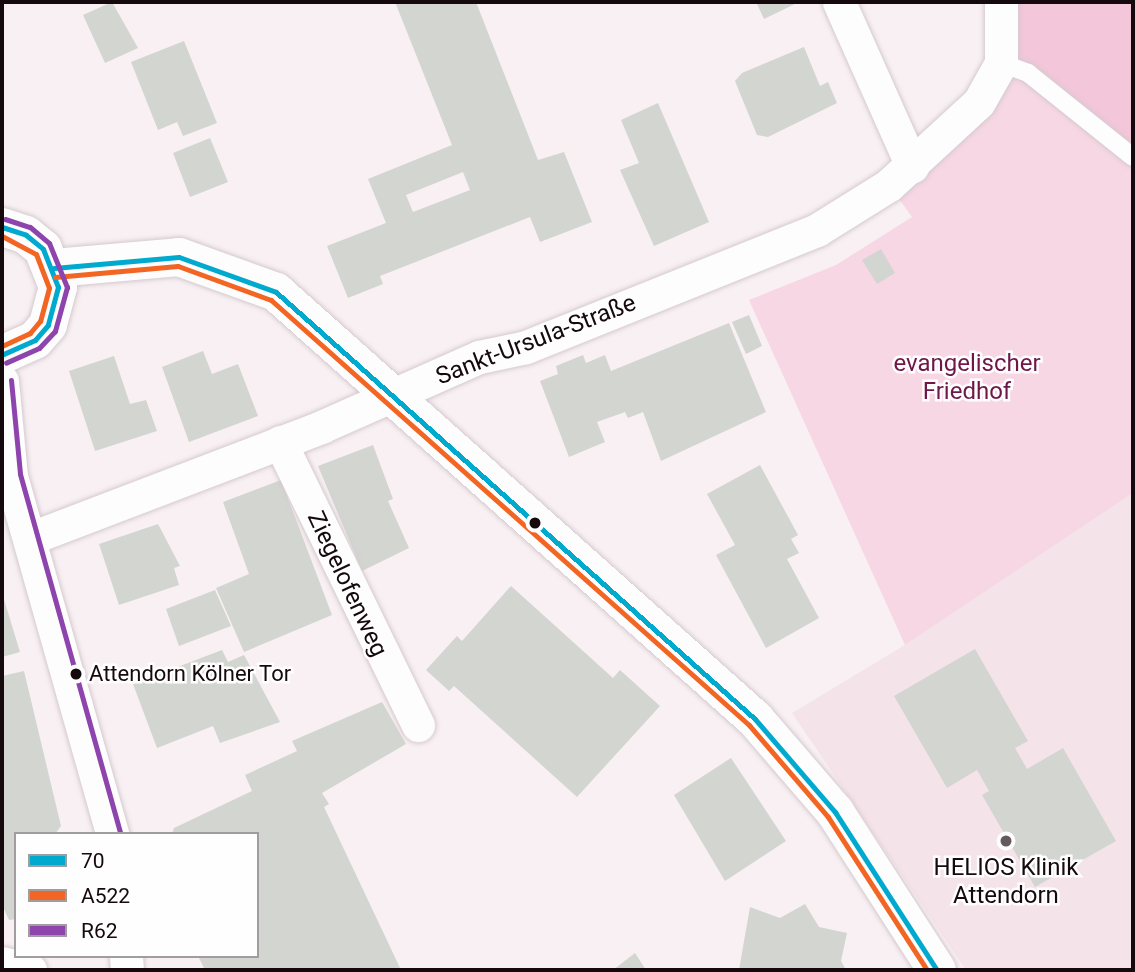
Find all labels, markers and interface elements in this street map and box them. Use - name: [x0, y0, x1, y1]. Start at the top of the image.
- street label: Sankt-Ursula-Straße: [432, 289, 640, 391]
- park label: evangelischer Friedhof: [893, 350, 1041, 406]
- street label: Ziegelofenweg: [301, 507, 393, 661]
- unlabelled marker: [528, 516, 542, 530]
- place label: Attendorn Kölner Tor: [89, 661, 292, 687]
- marker: Attendorn Kölner Tor: [69, 667, 83, 681]
- marker: HELIOS Klinik Attendorn: [996, 831, 1016, 851]
- legend: [14, 832, 259, 958]
- text: 70: [81, 849, 105, 873]
- place label: HELIOS Klinik Attendorn: [934, 854, 1078, 910]
- text: A522: [81, 884, 130, 908]
- text: R62: [81, 919, 118, 943]

